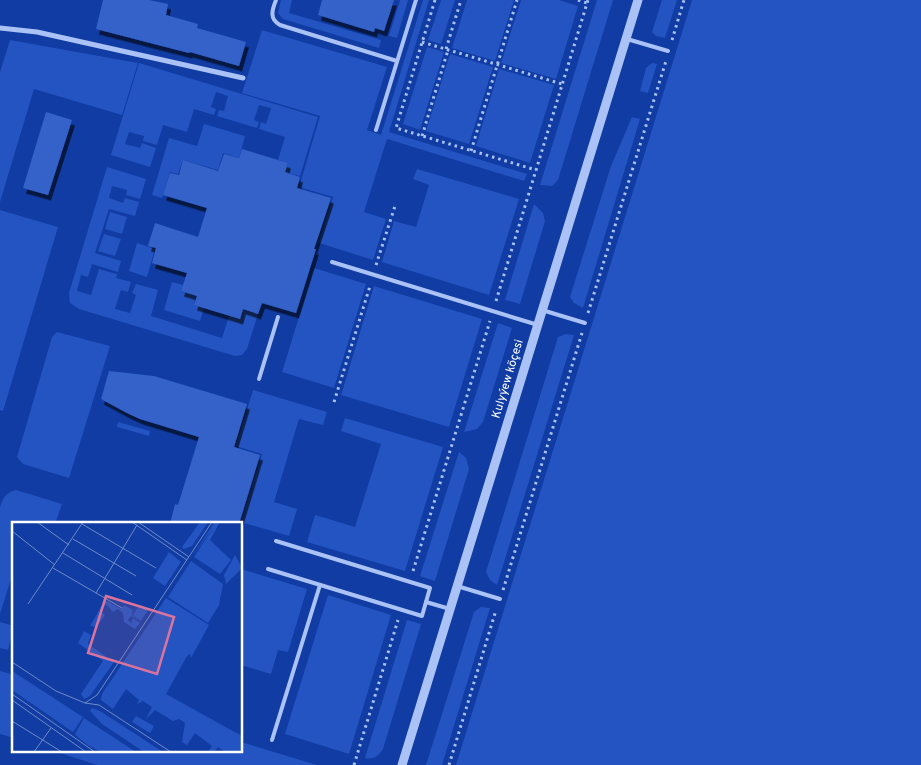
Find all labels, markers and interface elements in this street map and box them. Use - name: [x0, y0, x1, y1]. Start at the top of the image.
- street label: Kulyýew köçesi: [488, 338, 528, 420]
- inset map: [12, 522, 242, 752]

